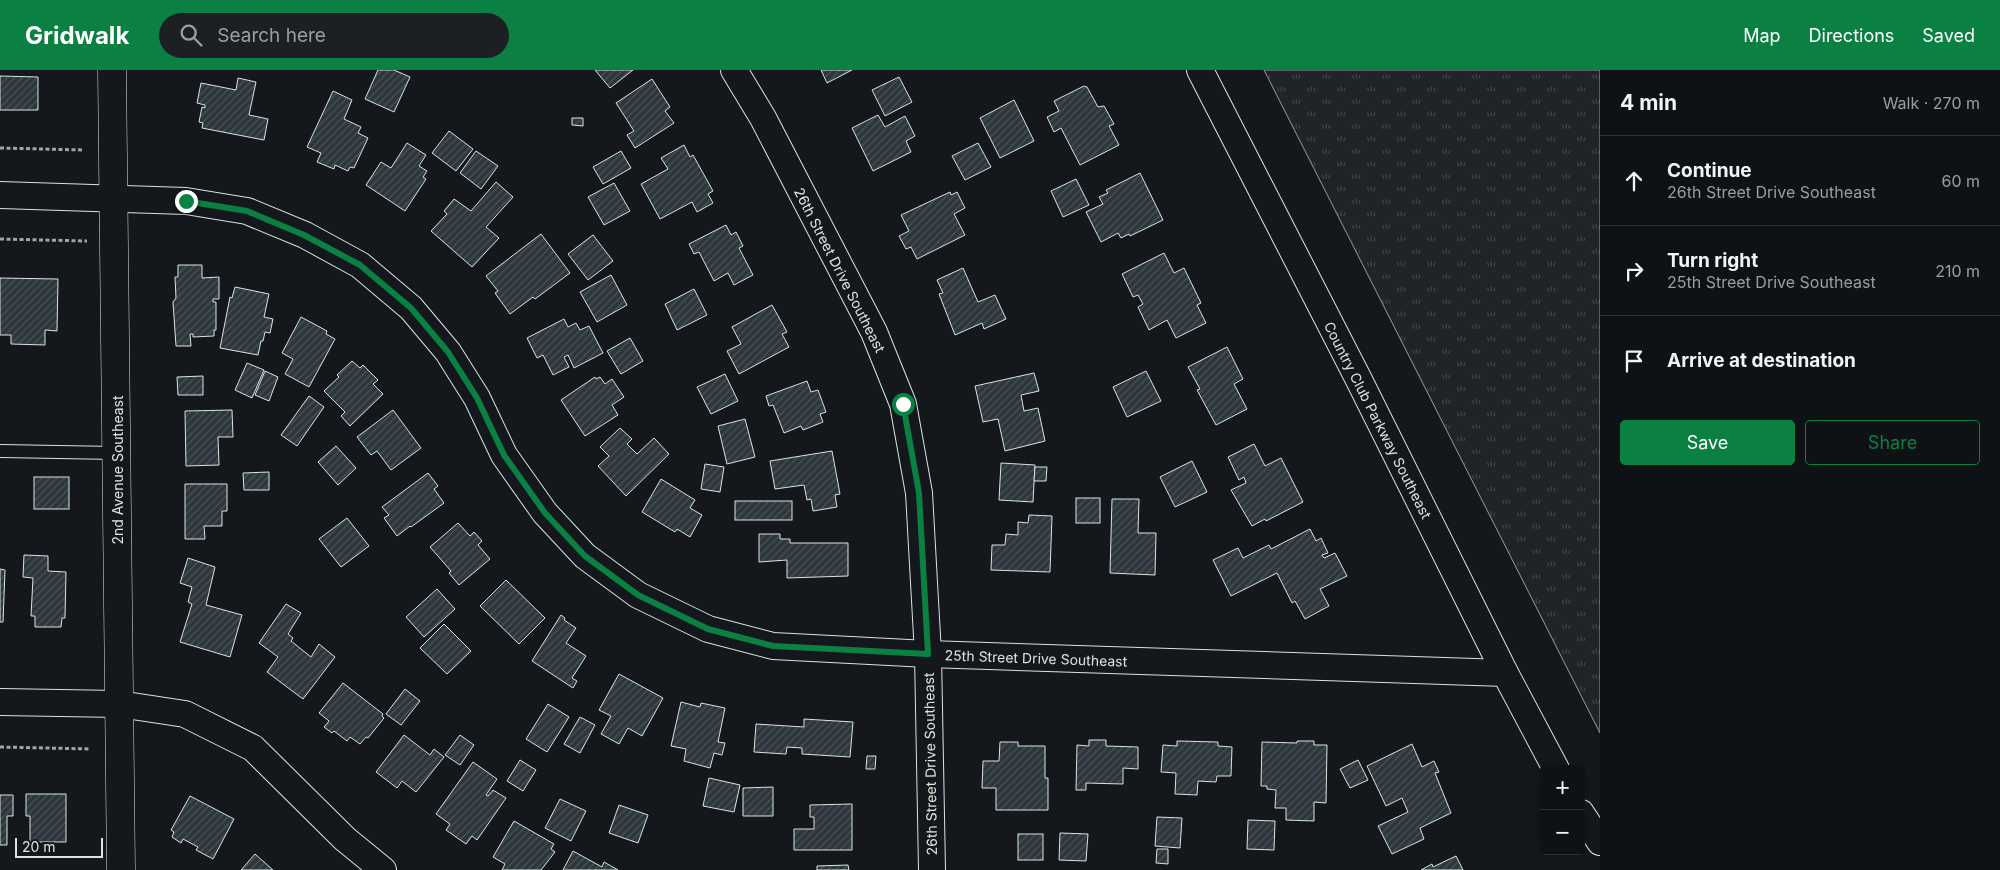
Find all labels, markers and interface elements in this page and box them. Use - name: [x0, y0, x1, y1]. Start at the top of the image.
- search box: [159, 13, 509, 58]
- text: Gridwalk: [25, 21, 129, 50]
- icon: search: [177, 21, 205, 49]
- text: Search here: [217, 24, 326, 47]
- text: Map: [1743, 25, 1781, 46]
- text: Directions: [1809, 25, 1894, 46]
- text: Saved: [1922, 25, 1975, 46]
- text: 4 min: [1620, 90, 1677, 115]
- text: Walk · 270 m: [1883, 93, 1980, 113]
- text: Continue: [1667, 159, 1752, 182]
- icon: ahead: [1620, 167, 1648, 195]
- text: 60 m: [1941, 171, 1980, 191]
- text: 26th Street Drive Southeast: [1667, 182, 1876, 202]
- street label: 26th Street Drive Southeast: [791, 185, 889, 356]
- route end: [175, 190, 198, 213]
- text: Turn right: [1667, 249, 1758, 272]
- icon: right: [1620, 257, 1648, 285]
- text: 210 m: [1935, 261, 1980, 281]
- text: 25th Street Drive Southeast: [1667, 272, 1876, 292]
- street label: Country Club Parkway Southeast: [1321, 319, 1435, 522]
- icon: arrive: [1620, 347, 1648, 375]
- text: Arrive at destination: [1667, 349, 1856, 372]
- route start: [892, 393, 915, 416]
- street label: 2nd Avenue Southeast: [109, 395, 126, 545]
- button: Save: [1620, 420, 1795, 465]
- button: Share: [1805, 420, 1980, 465]
- street label: 25th Street Drive Southeast: [944, 646, 1128, 670]
- street label: 26th Street Drive Southeast: [920, 672, 940, 856]
- map controls: [1540, 765, 1585, 855]
- button: +: [1540, 765, 1585, 810]
- button: −: [1540, 810, 1585, 855]
- scale bar: [15, 835, 102, 858]
- text: 20 m: [22, 838, 56, 855]

